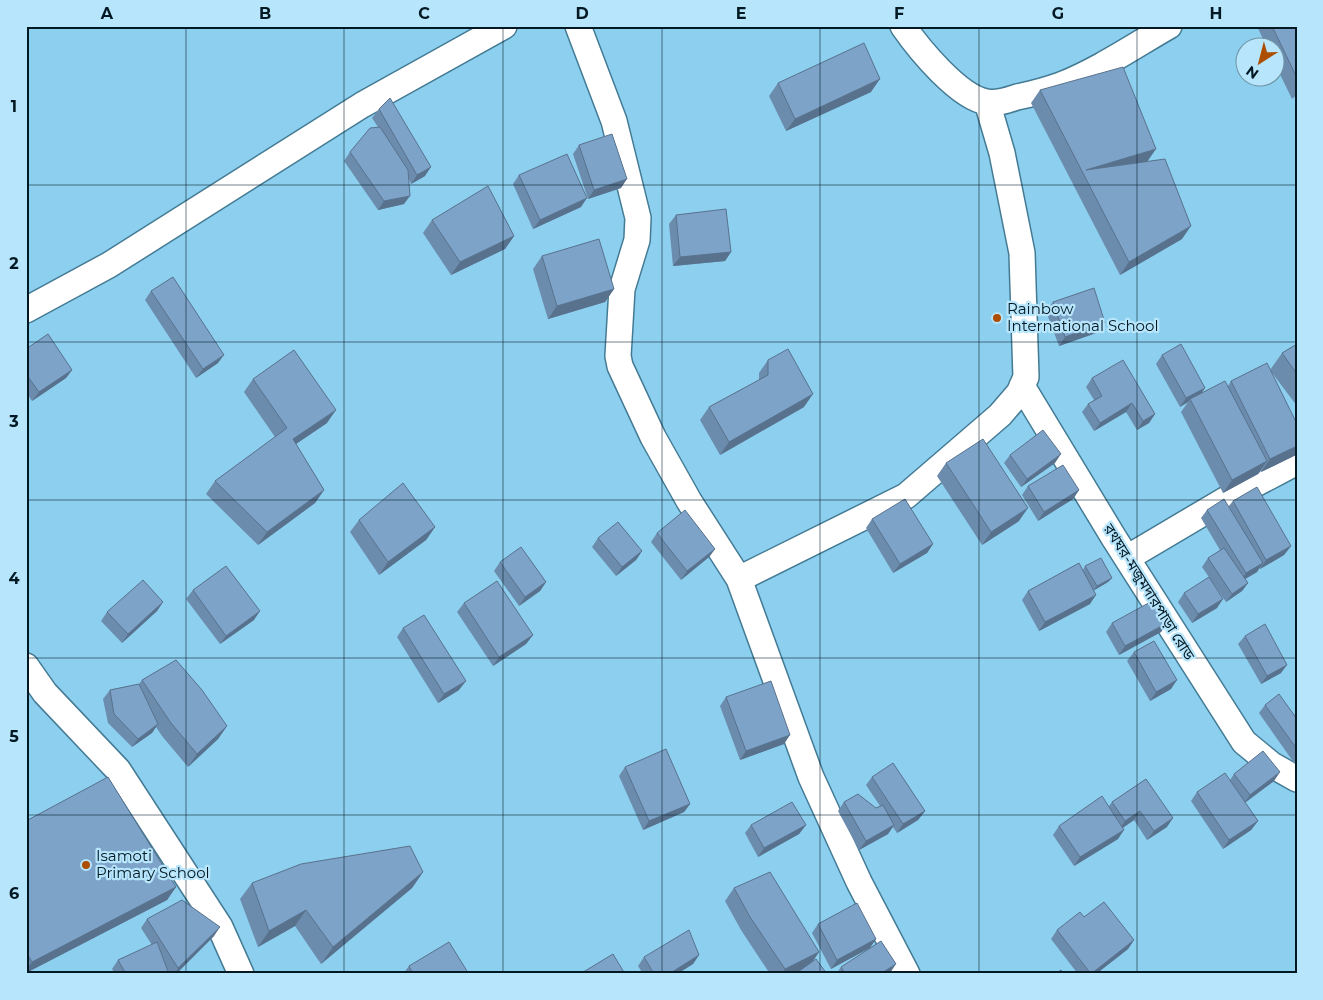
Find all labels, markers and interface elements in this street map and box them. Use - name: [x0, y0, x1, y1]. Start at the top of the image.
- text: A: [100, 4, 114, 23]
- text: B: [259, 4, 271, 23]
- text: C: [418, 4, 430, 23]
- text: D: [575, 4, 589, 23]
- text: E: [736, 4, 746, 23]
- text: F: [894, 4, 904, 23]
- text: G: [1052, 4, 1064, 23]
- text: H: [1210, 4, 1222, 23]
- north arrow: [1236, 38, 1286, 88]
- text: N: [1242, 62, 1262, 83]
- text: 1: [11, 97, 17, 116]
- text: 2: [9, 254, 19, 273]
- place label: Rainbow International School: [1007, 299, 1158, 335]
- marker: Rainbow International School: [991, 312, 1003, 324]
- text: 3: [8, 412, 19, 431]
- street label: রথঘর-মজুমদারপাড়া রোড: [1099, 519, 1199, 664]
- text: 4: [8, 569, 20, 588]
- text: 5: [9, 727, 19, 746]
- place label: Isamoti Primary School: [96, 846, 210, 882]
- marker: Isamoti Primary School: [80, 859, 92, 871]
- text: 6: [9, 884, 19, 903]

